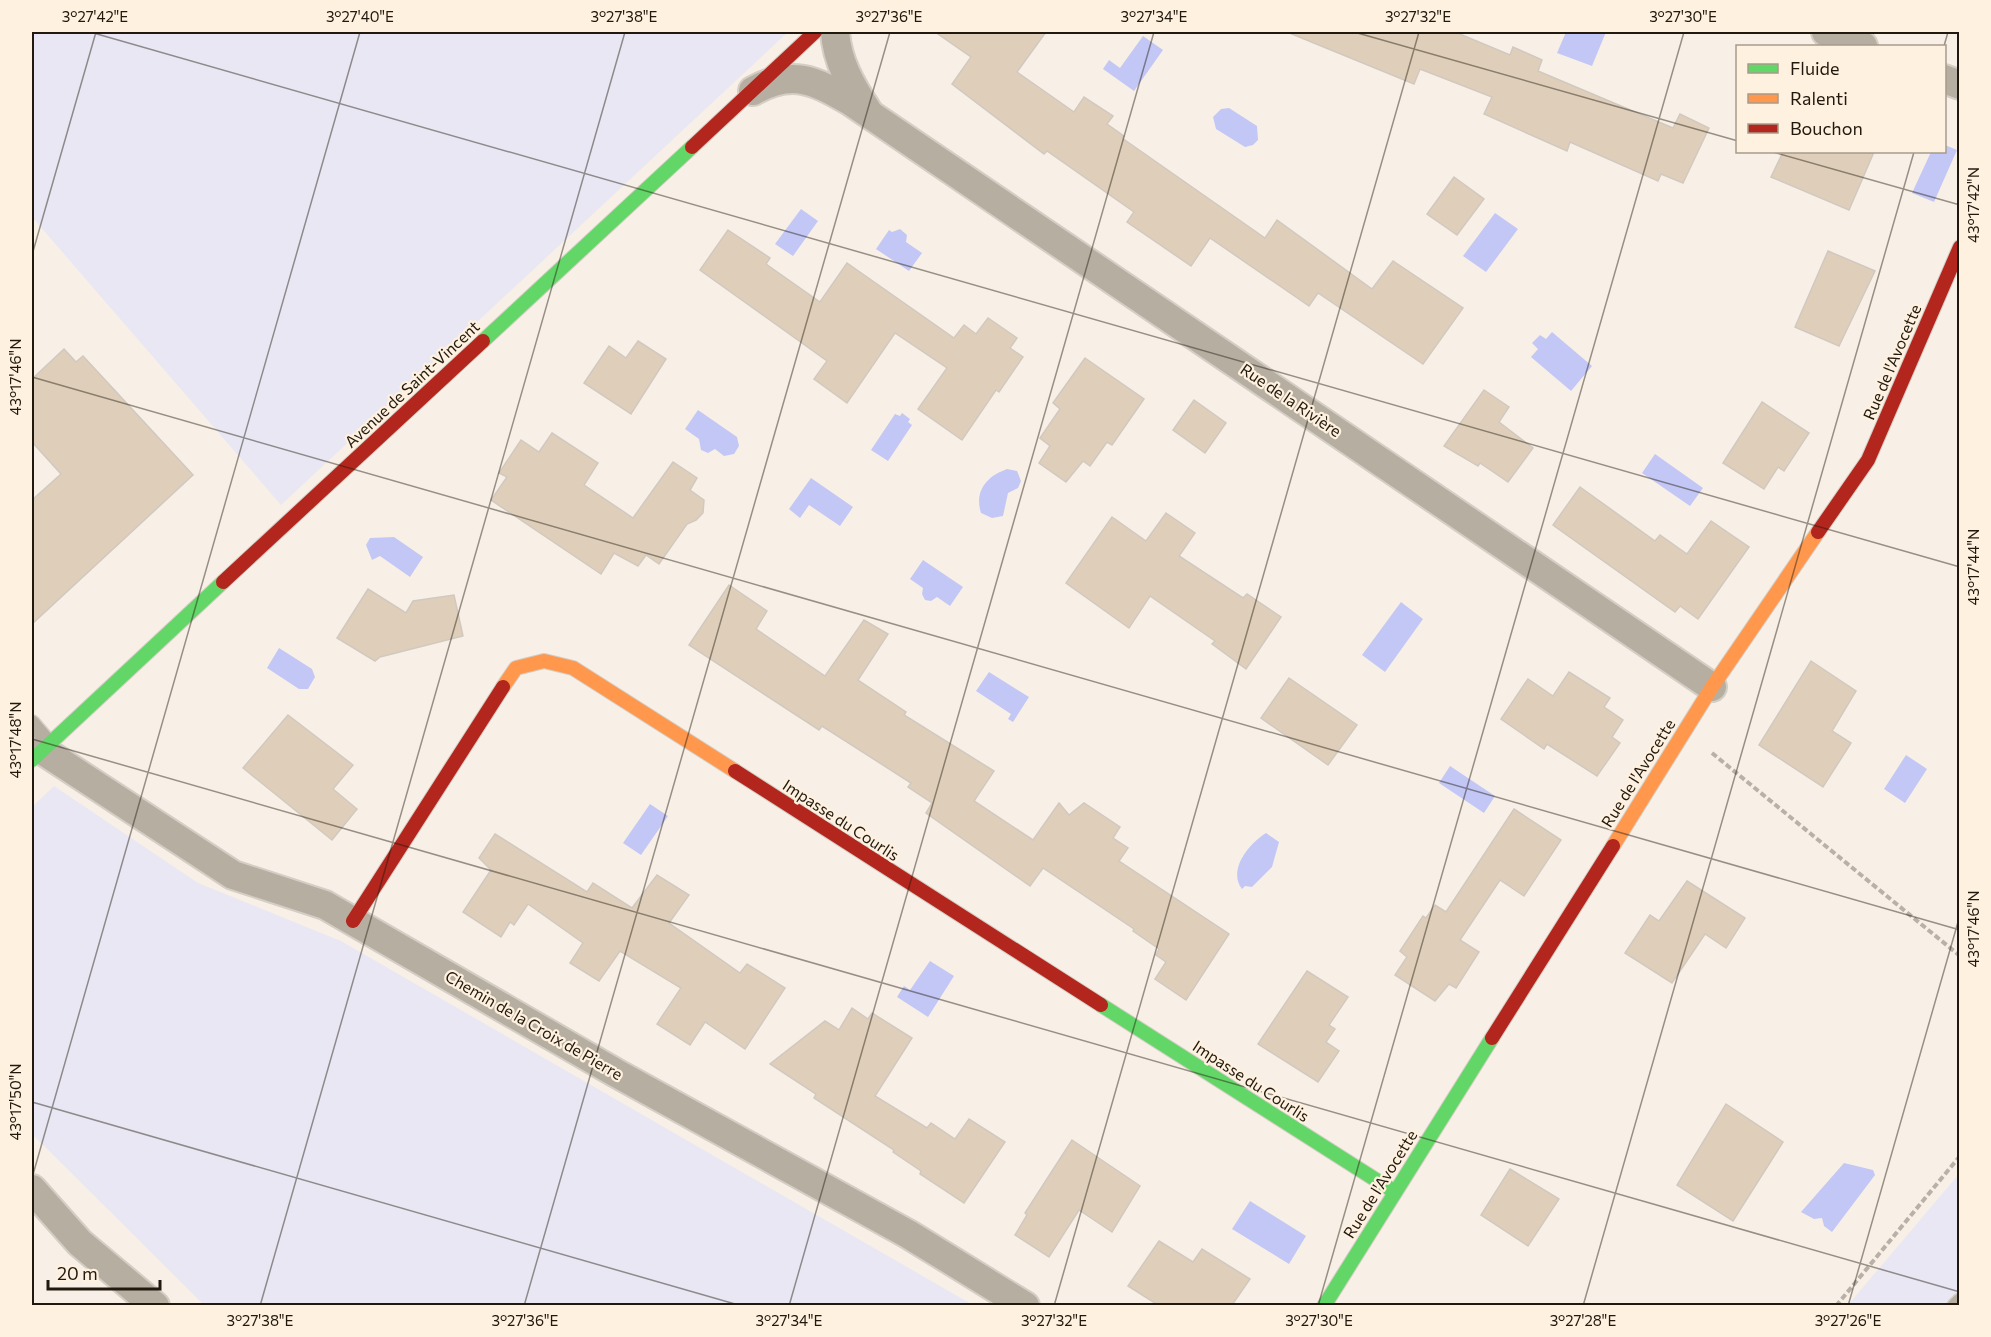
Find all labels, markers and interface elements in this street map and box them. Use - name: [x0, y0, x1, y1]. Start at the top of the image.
- text: 3°27'42"E: [62, 7, 128, 25]
- text: 3°27'40"E: [326, 7, 394, 25]
- text: 3°27'38"E: [591, 7, 658, 25]
- text: 3°27'36"E: [856, 7, 923, 25]
- text: 3°27'34"E: [1121, 7, 1188, 25]
- text: 3°27'32"E: [1385, 7, 1451, 25]
- text: 3°27'30"E: [1649, 7, 1717, 25]
- legend: [1736, 45, 1946, 153]
- text: Fluide: [1790, 57, 1839, 79]
- text: Ralenti: [1790, 87, 1848, 109]
- text: Bouchon: [1790, 117, 1863, 139]
- text: 43°17'42"N: [1964, 167, 1982, 243]
- street label: Rue de l'Avocette: [1859, 301, 1924, 423]
- street label: Avenue de Saint-Vincent: [340, 316, 483, 451]
- text: 43°17'46"N: [6, 339, 24, 415]
- street label: Rue de la Rivière: [1237, 359, 1345, 440]
- text: 43°17'44"N: [1964, 529, 1982, 605]
- text: 43°17'48"N: [6, 702, 24, 778]
- street label: Rue de l'Avocette: [1597, 715, 1678, 830]
- street label: Impasse du Courlis: [780, 775, 903, 864]
- text: 43°17'46"N: [1964, 891, 1982, 967]
- street label: Chemin de la Croix de Pierre: [442, 966, 626, 1083]
- street label: Impasse du Courlis: [1190, 1036, 1313, 1125]
- text: 43°17'50"N: [6, 1063, 24, 1141]
- street label: Rue de l'Avocette: [1339, 1126, 1420, 1241]
- scale bar: [48, 1253, 160, 1291]
- text: 20 m: [57, 1262, 98, 1284]
- text: 3°27'38"E: [227, 1311, 294, 1329]
- text: 3°27'36"E: [492, 1311, 559, 1329]
- text: 3°27'34"E: [756, 1311, 823, 1329]
- text: 3°27'32"E: [1021, 1311, 1087, 1329]
- text: 3°27'30"E: [1285, 1311, 1353, 1329]
- text: 3°27'28"E: [1550, 1311, 1616, 1329]
- text: 3°27'26"E: [1815, 1311, 1881, 1329]

